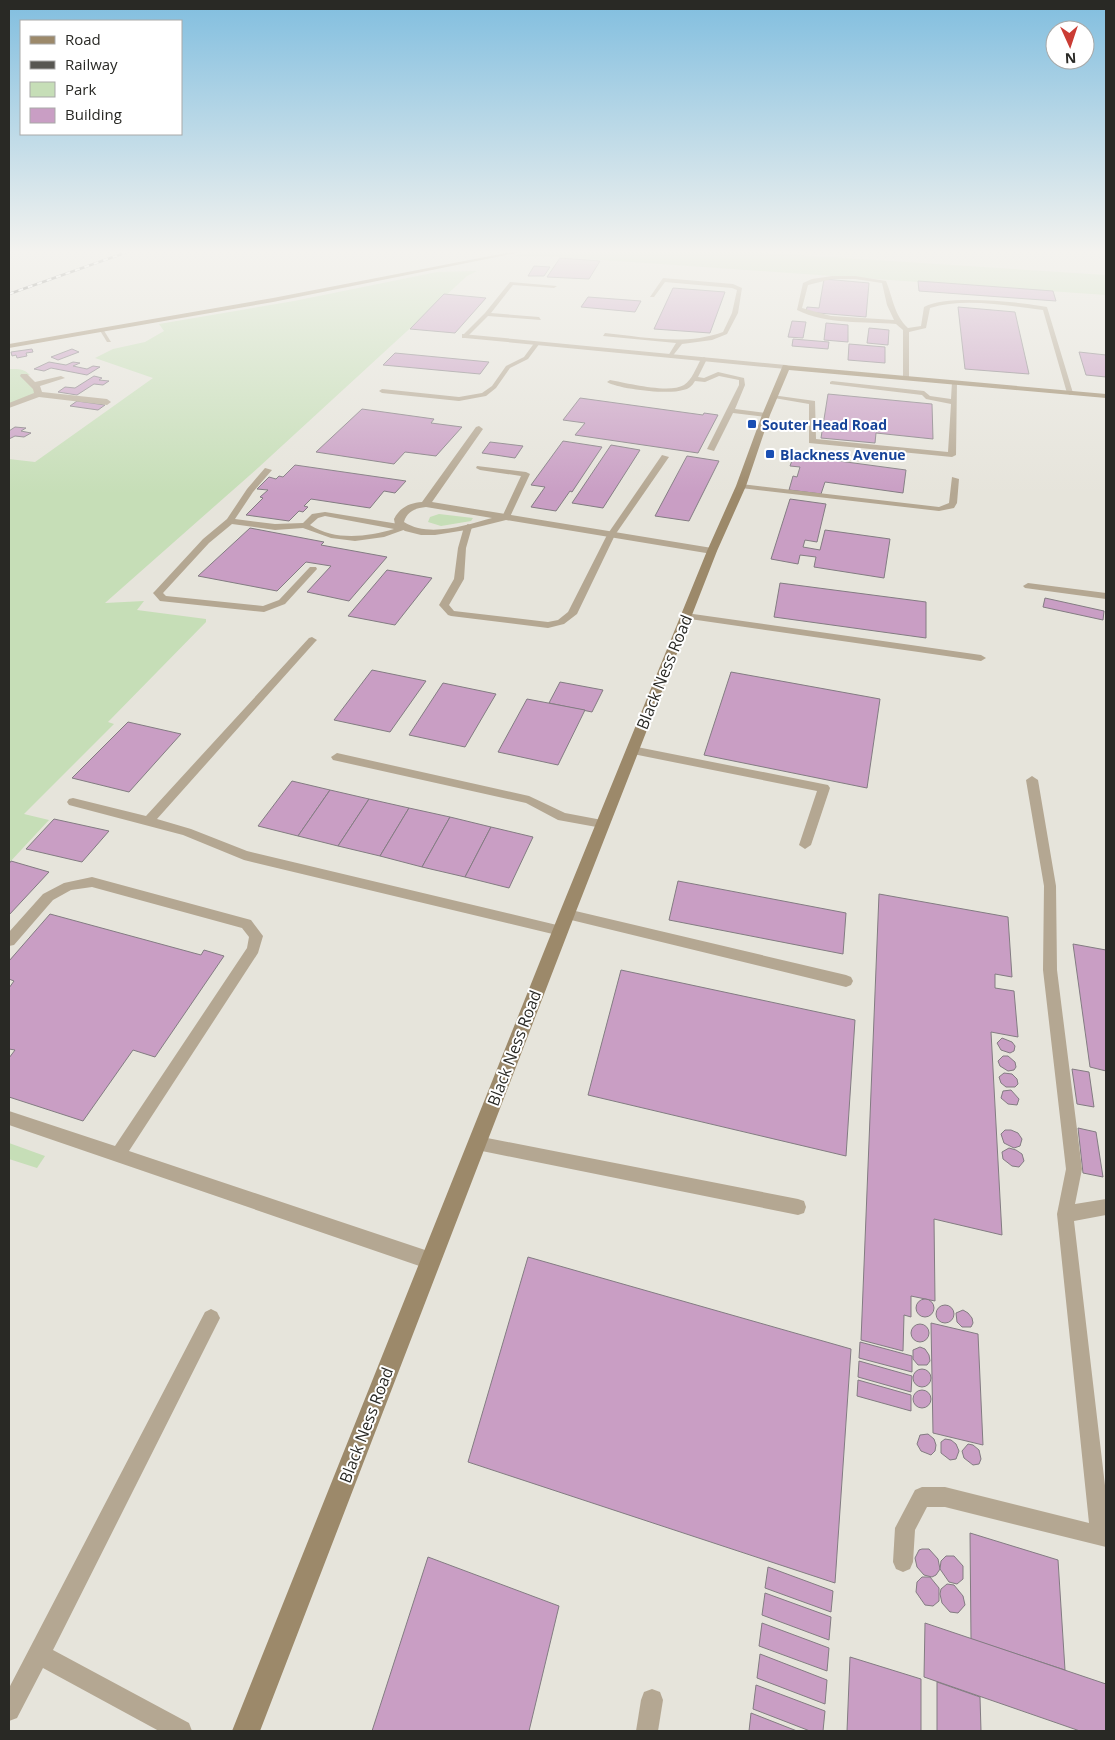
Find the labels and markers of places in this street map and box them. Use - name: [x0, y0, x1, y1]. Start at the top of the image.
- place label: Souter Head Road: [762, 415, 887, 434]
- marker: Souter Head Road: [746, 418, 758, 430]
- place label: Blackness Avenue: [780, 445, 906, 464]
- marker: Blackness Avenue: [764, 448, 776, 460]

